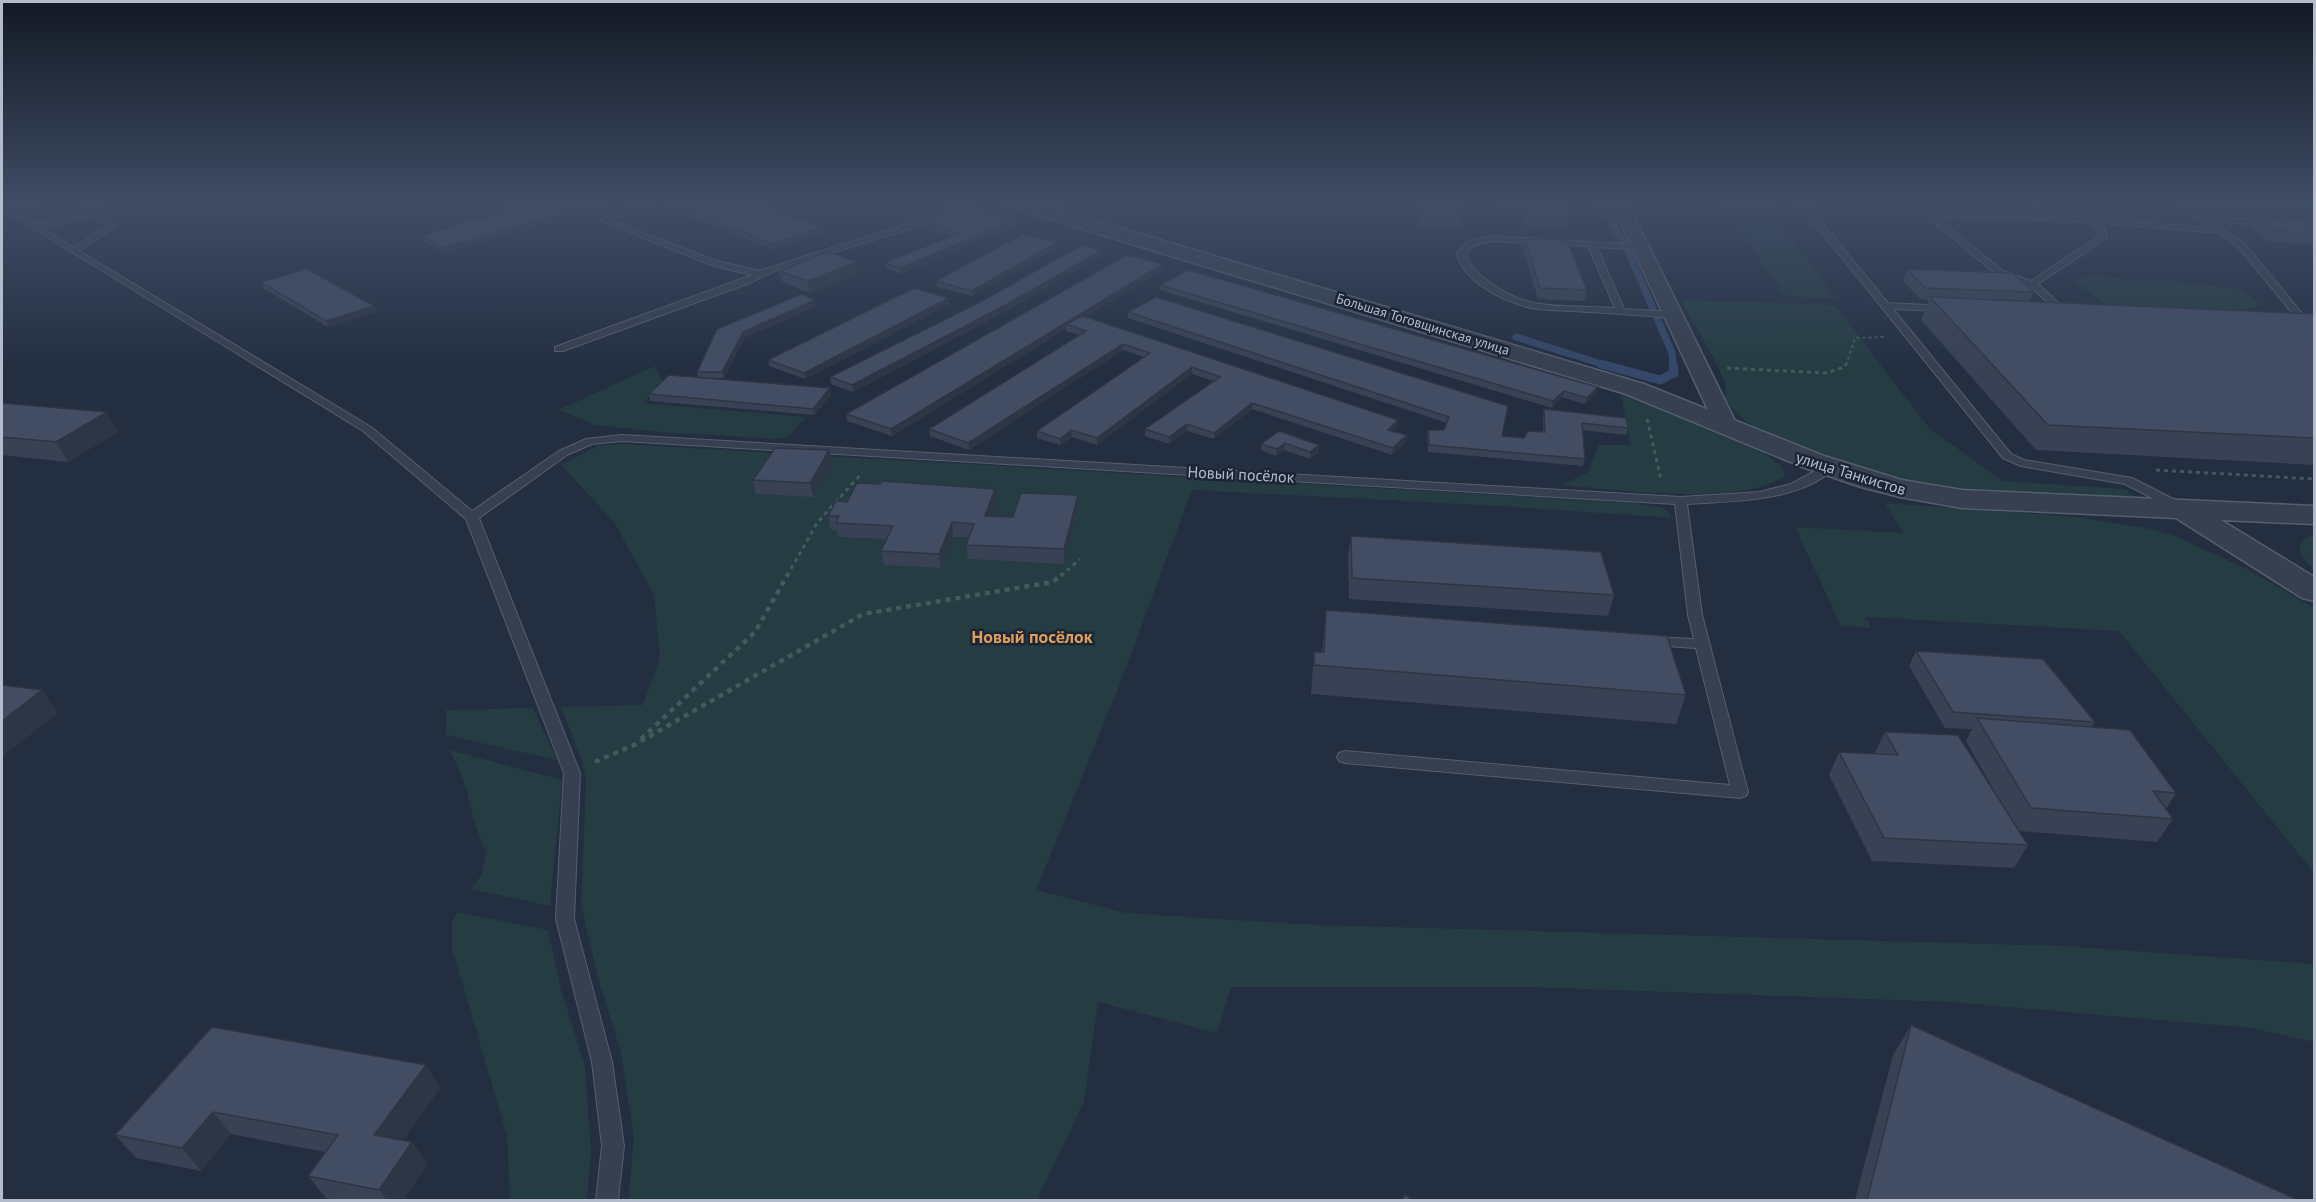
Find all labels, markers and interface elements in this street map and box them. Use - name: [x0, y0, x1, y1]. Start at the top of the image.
- street label: Большая Тоговщинская улица: [1334, 289, 1512, 359]
- street label: улица Танкистов: [1793, 447, 1909, 499]
- street label: Новый посёлок: [1187, 461, 1295, 487]
- district label: Новый посёлок: [972, 625, 1093, 648]

